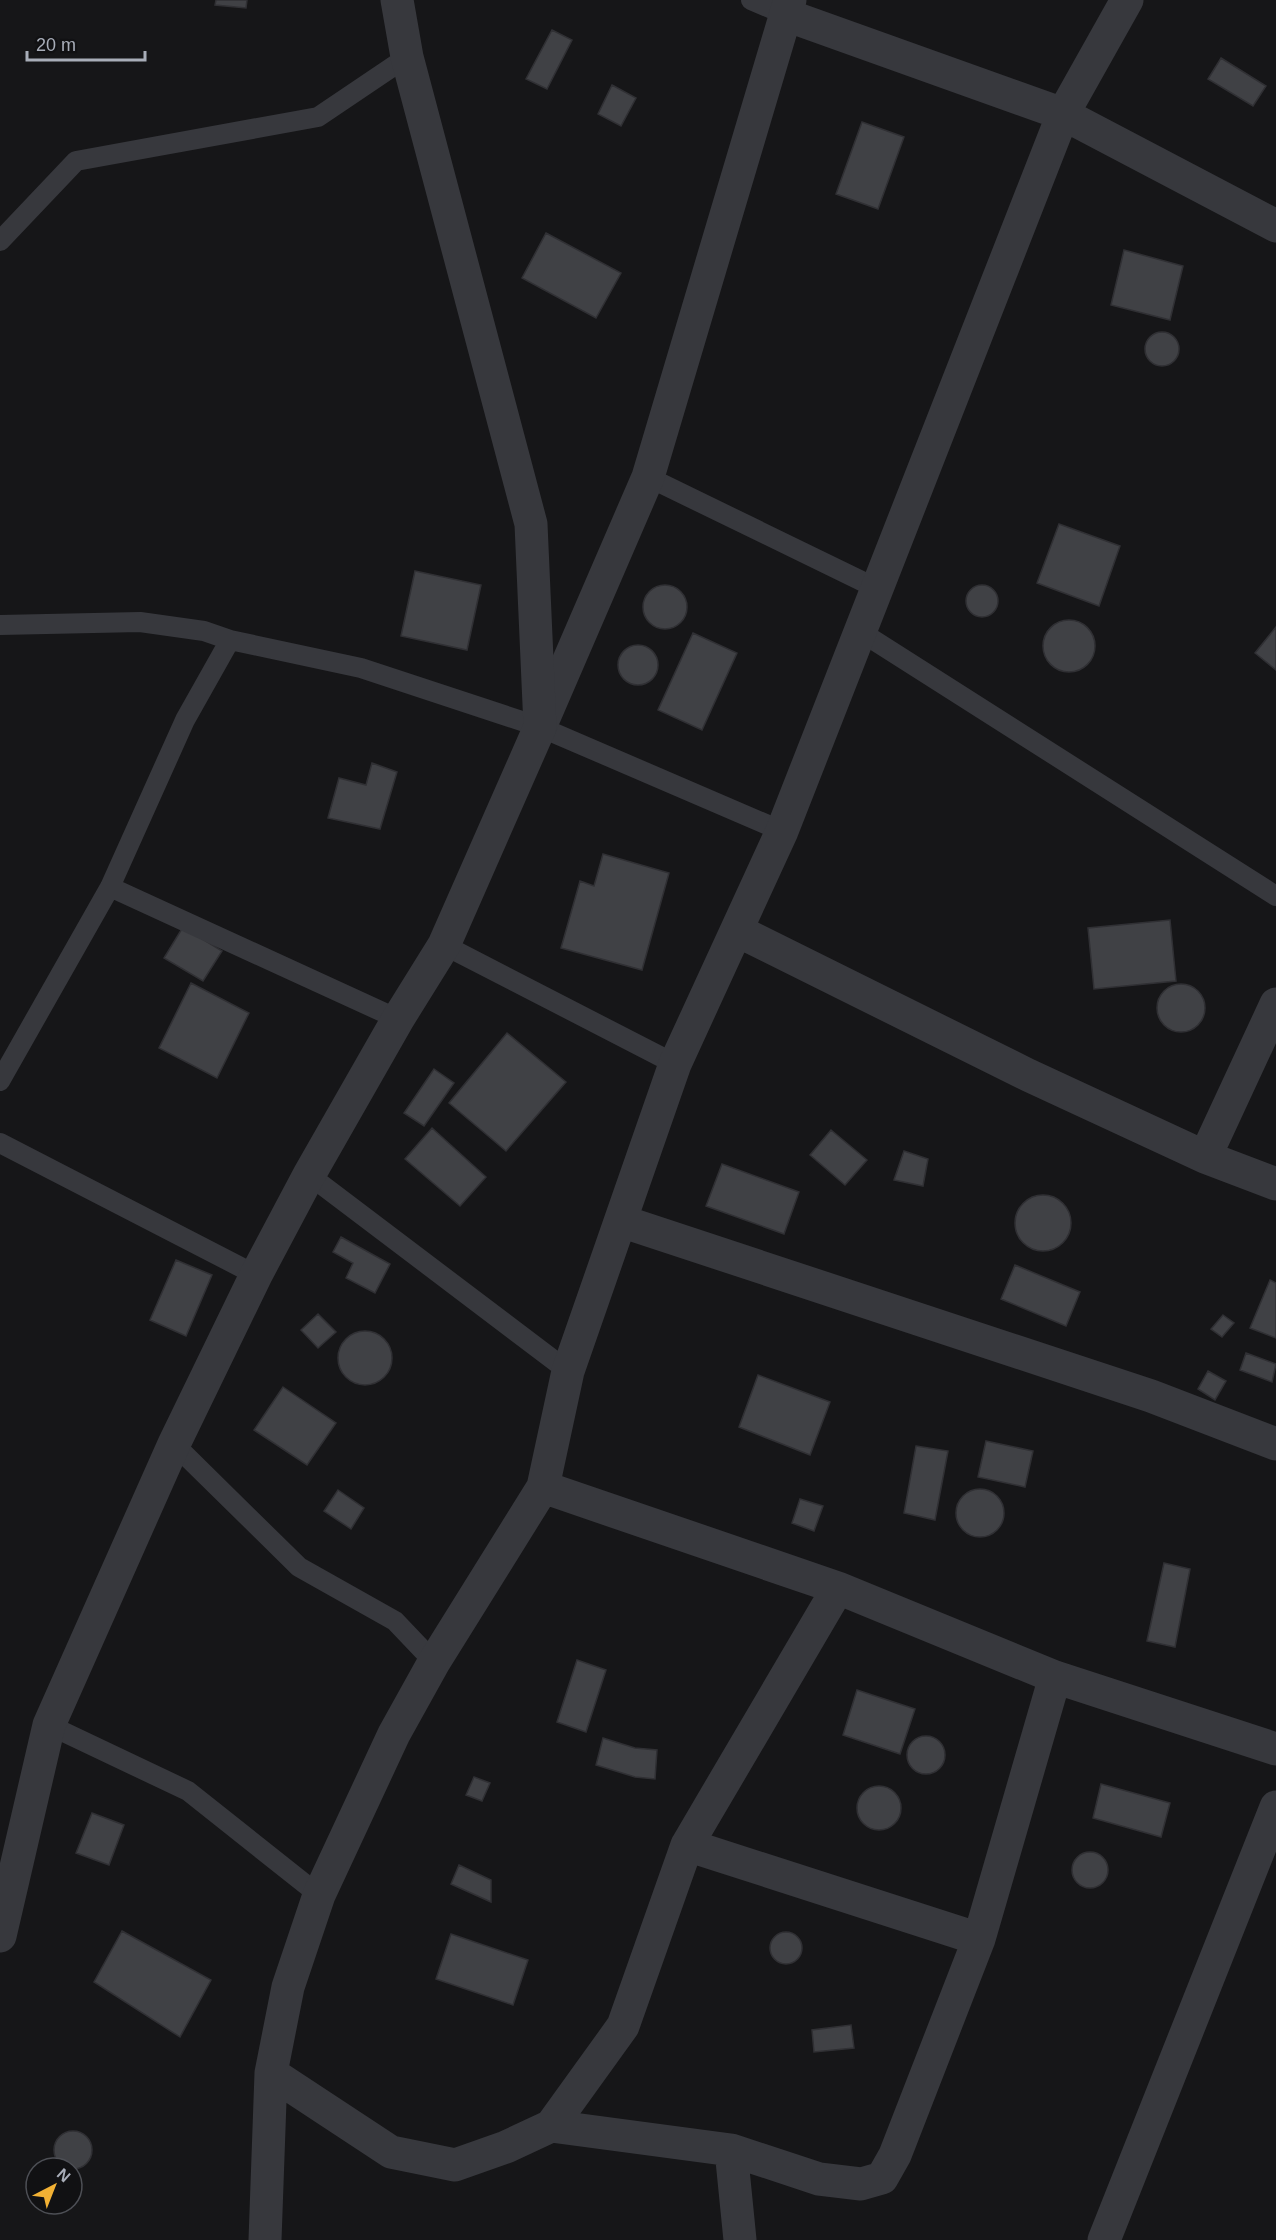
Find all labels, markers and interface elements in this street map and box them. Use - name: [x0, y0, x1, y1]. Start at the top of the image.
- scale bar: [27, 24, 146, 62]
- text: 20 m: [36, 35, 76, 55]
- north arrow: [24, 2156, 84, 2216]
- text: N: [54, 2165, 74, 2185]

